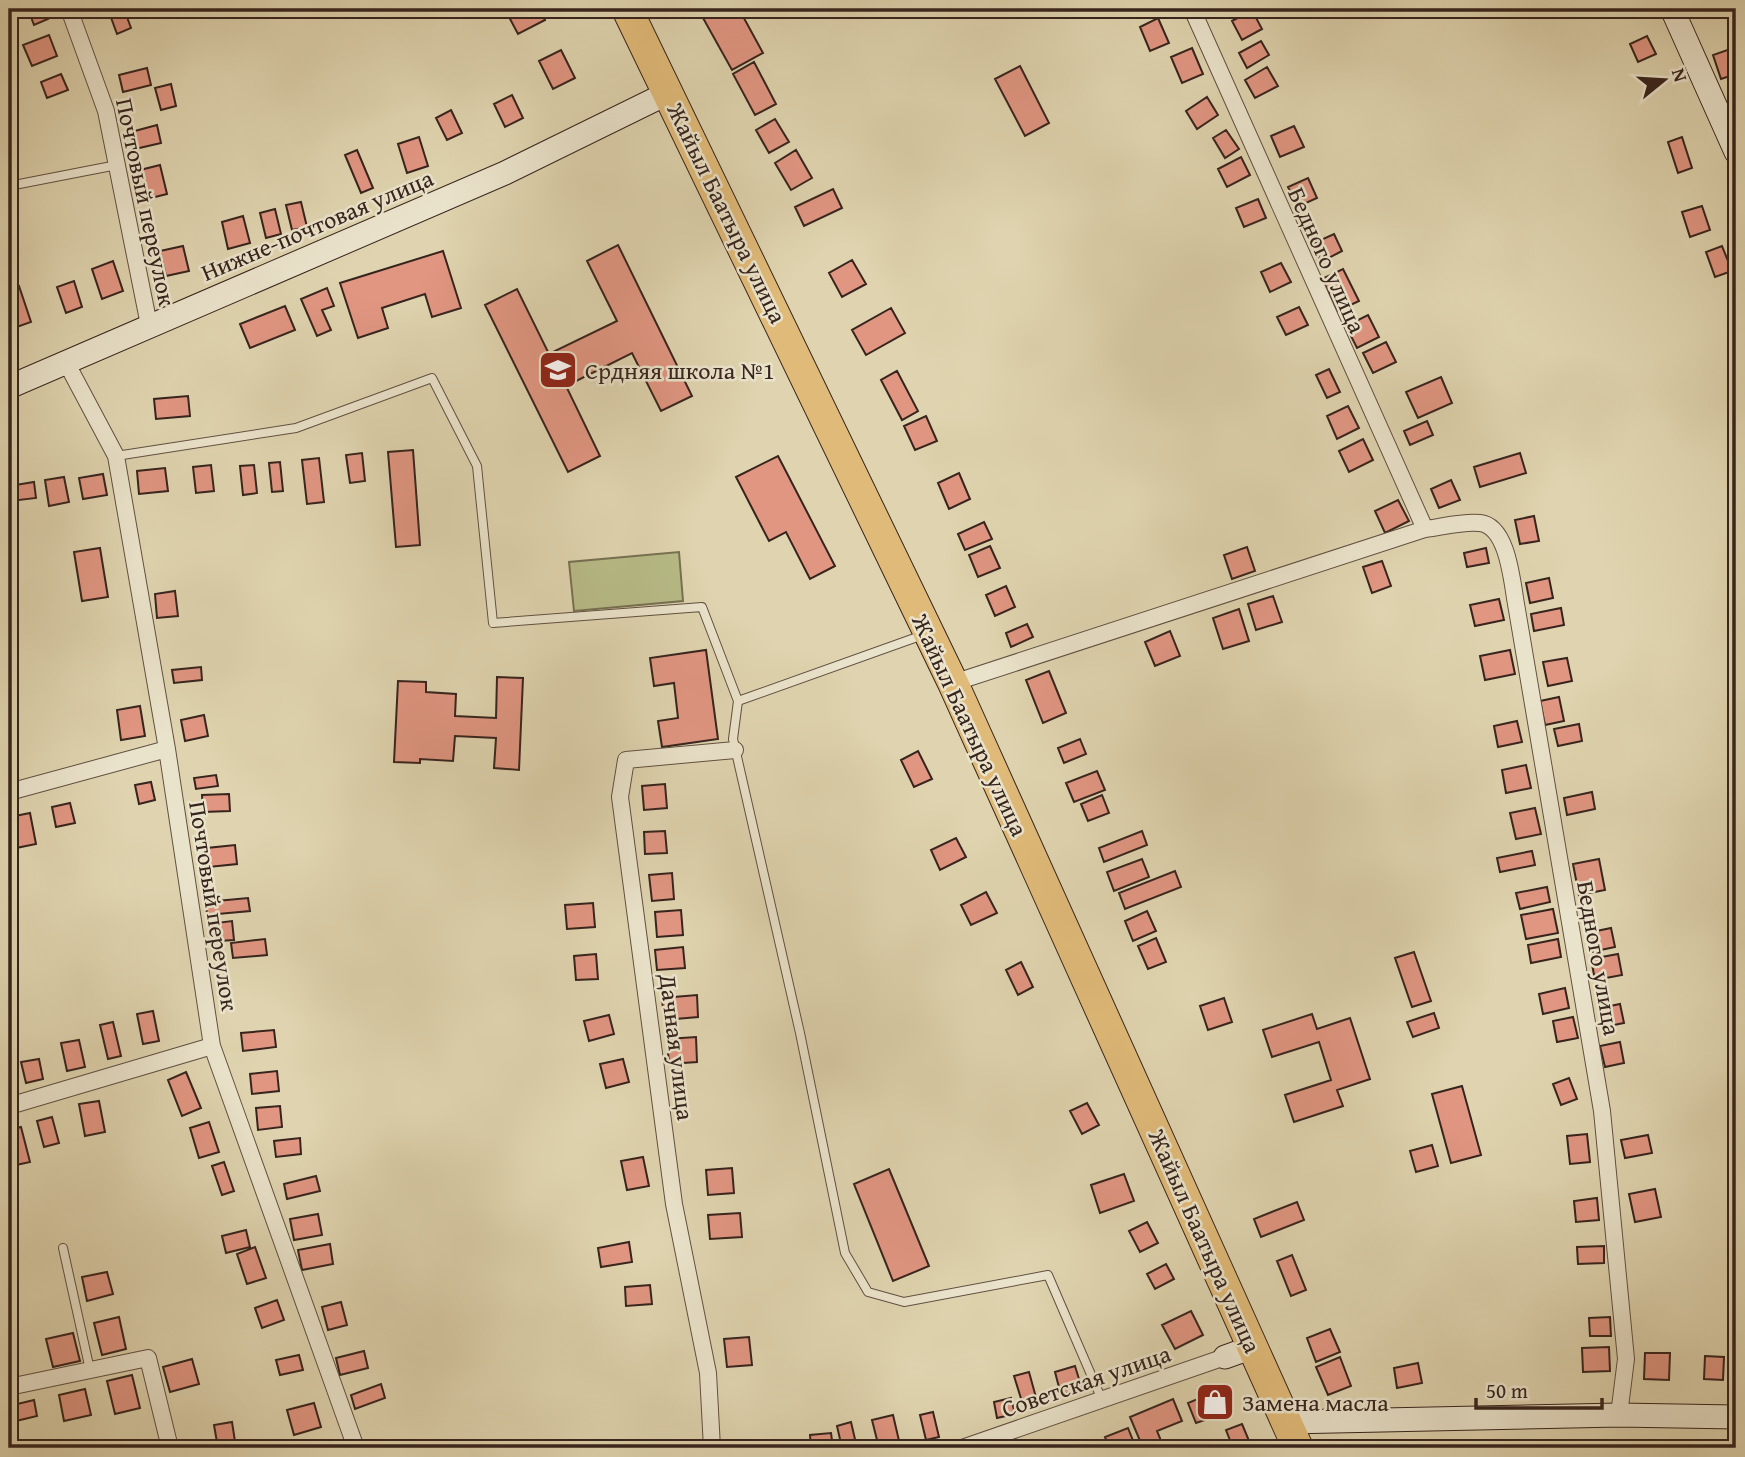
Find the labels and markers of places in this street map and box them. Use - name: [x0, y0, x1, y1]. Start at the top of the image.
- school or university icon: Срдняя школа №1: [537, 349, 579, 391]
- place label: Срдняя школа №1: [585, 353, 775, 388]
- shop icon: Замена масла: [1194, 1381, 1236, 1423]
- place label: Замена масла: [1242, 1385, 1389, 1420]

